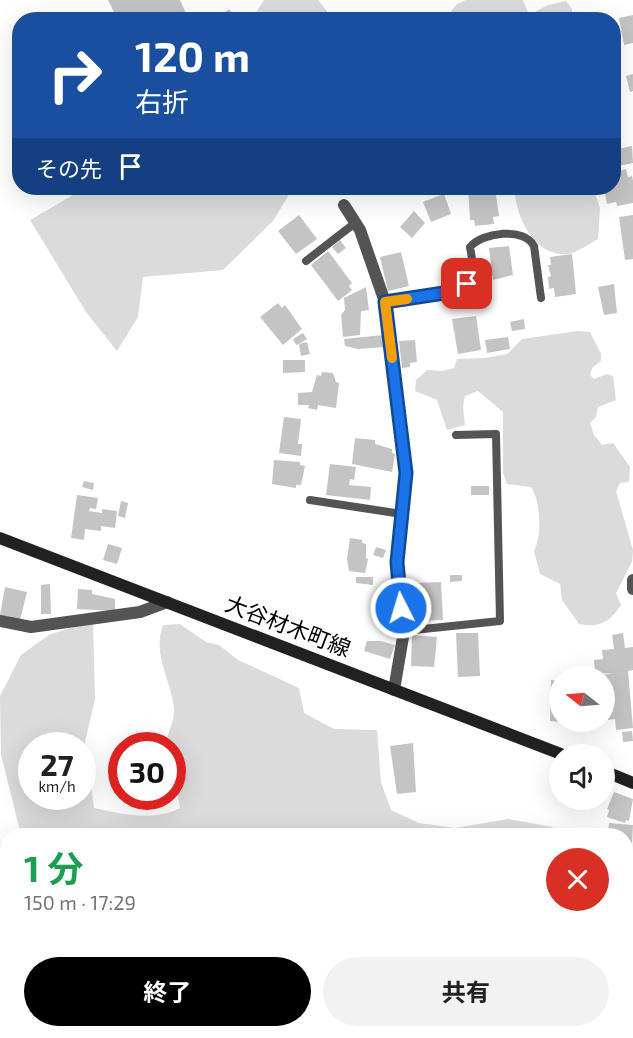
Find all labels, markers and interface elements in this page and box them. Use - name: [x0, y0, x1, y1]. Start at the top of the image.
- text: 120 m: [135, 30, 250, 80]
- icon: right: [36, 36, 114, 114]
- text: 右折: [135, 85, 189, 117]
- icon: arrive: [114, 150, 147, 183]
- text: その先: [36, 155, 102, 181]
- pin: [441, 258, 492, 309]
- icon: arrive: [450, 267, 483, 300]
- position arrow: [369, 576, 433, 640]
- street label: 大谷材木町線: [222, 589, 355, 661]
- north arrow: [549, 666, 615, 732]
- map controls: [549, 666, 615, 810]
- speed limit sign: 30: [108, 732, 186, 810]
- button: sound: [549, 744, 615, 810]
- text: 27: [40, 746, 74, 782]
- text: km/h: [38, 777, 76, 795]
- text: 1 分: [24, 846, 83, 889]
- button: close: [546, 848, 609, 911]
- text: 150 m · 17:29: [24, 890, 136, 914]
- button: 終了: [24, 957, 311, 1026]
- button: 共有: [323, 957, 609, 1026]

